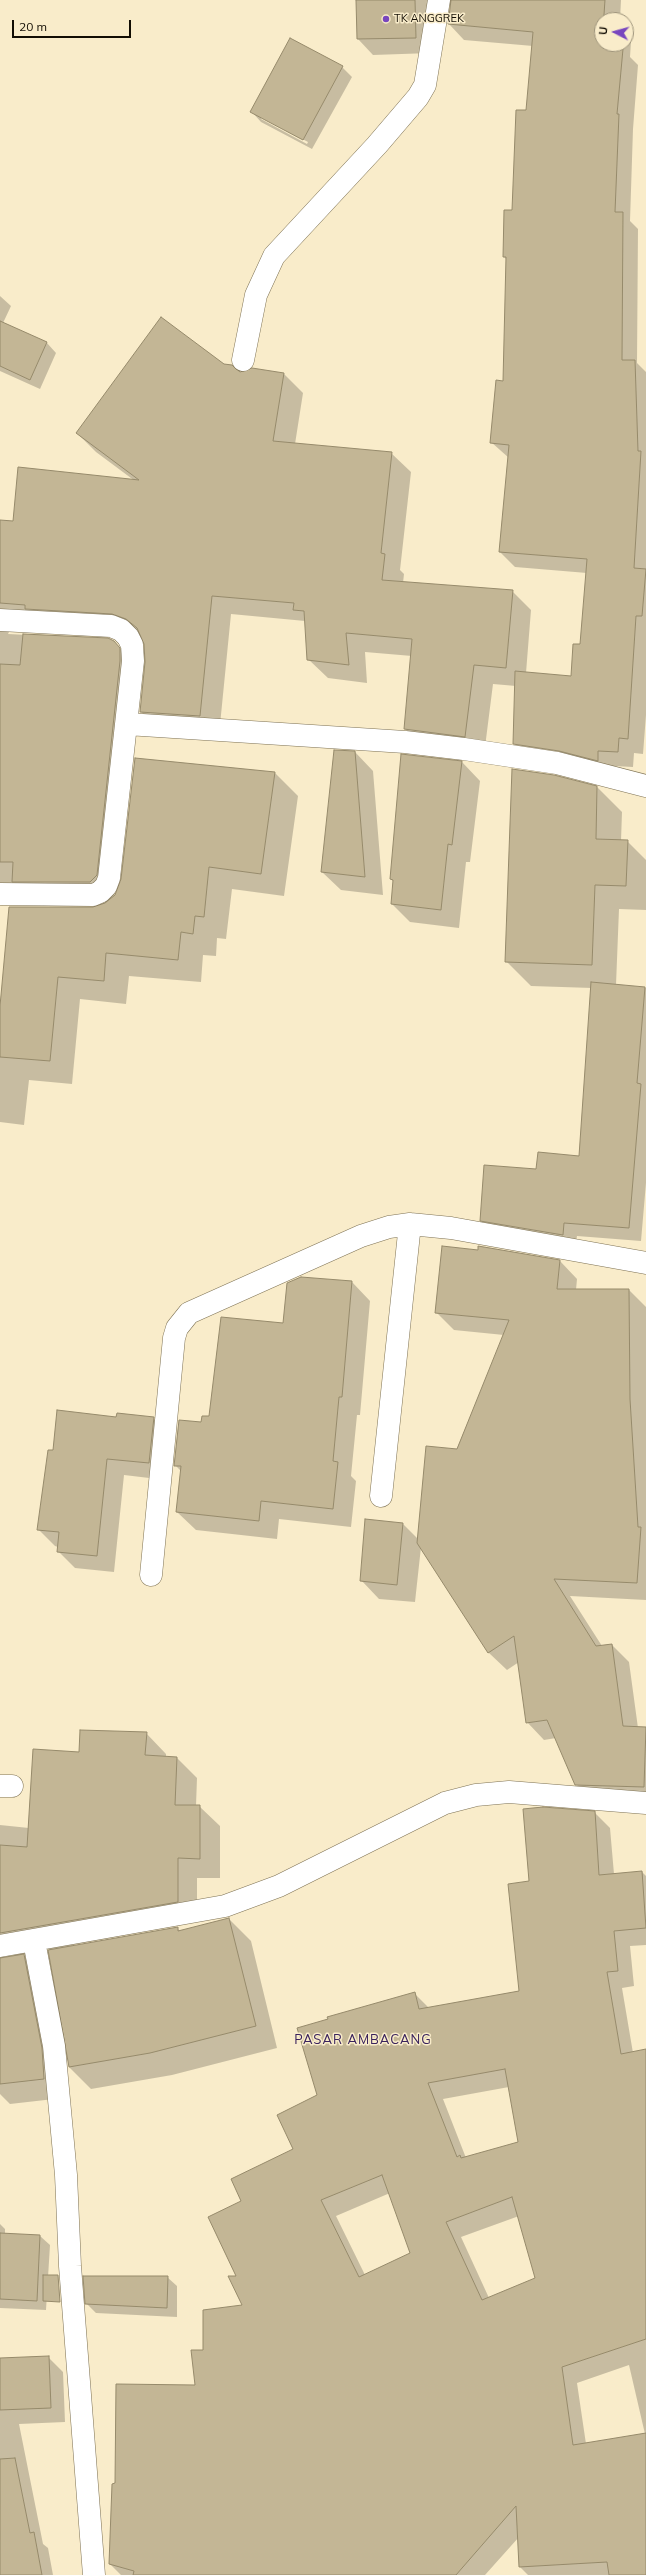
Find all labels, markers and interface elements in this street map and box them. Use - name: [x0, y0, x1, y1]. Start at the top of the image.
- scale bar: [14, 12, 133, 38]
- place label: TK ANGGREK: [394, 12, 464, 26]
- north arrow: [594, 12, 634, 52]
- marker: TK ANGGREK: [381, 14, 391, 24]
- text: 20 m: [19, 19, 47, 34]
- text: U: [596, 26, 610, 36]
- district label: PASAR AMBACANG: [294, 2032, 432, 2048]

